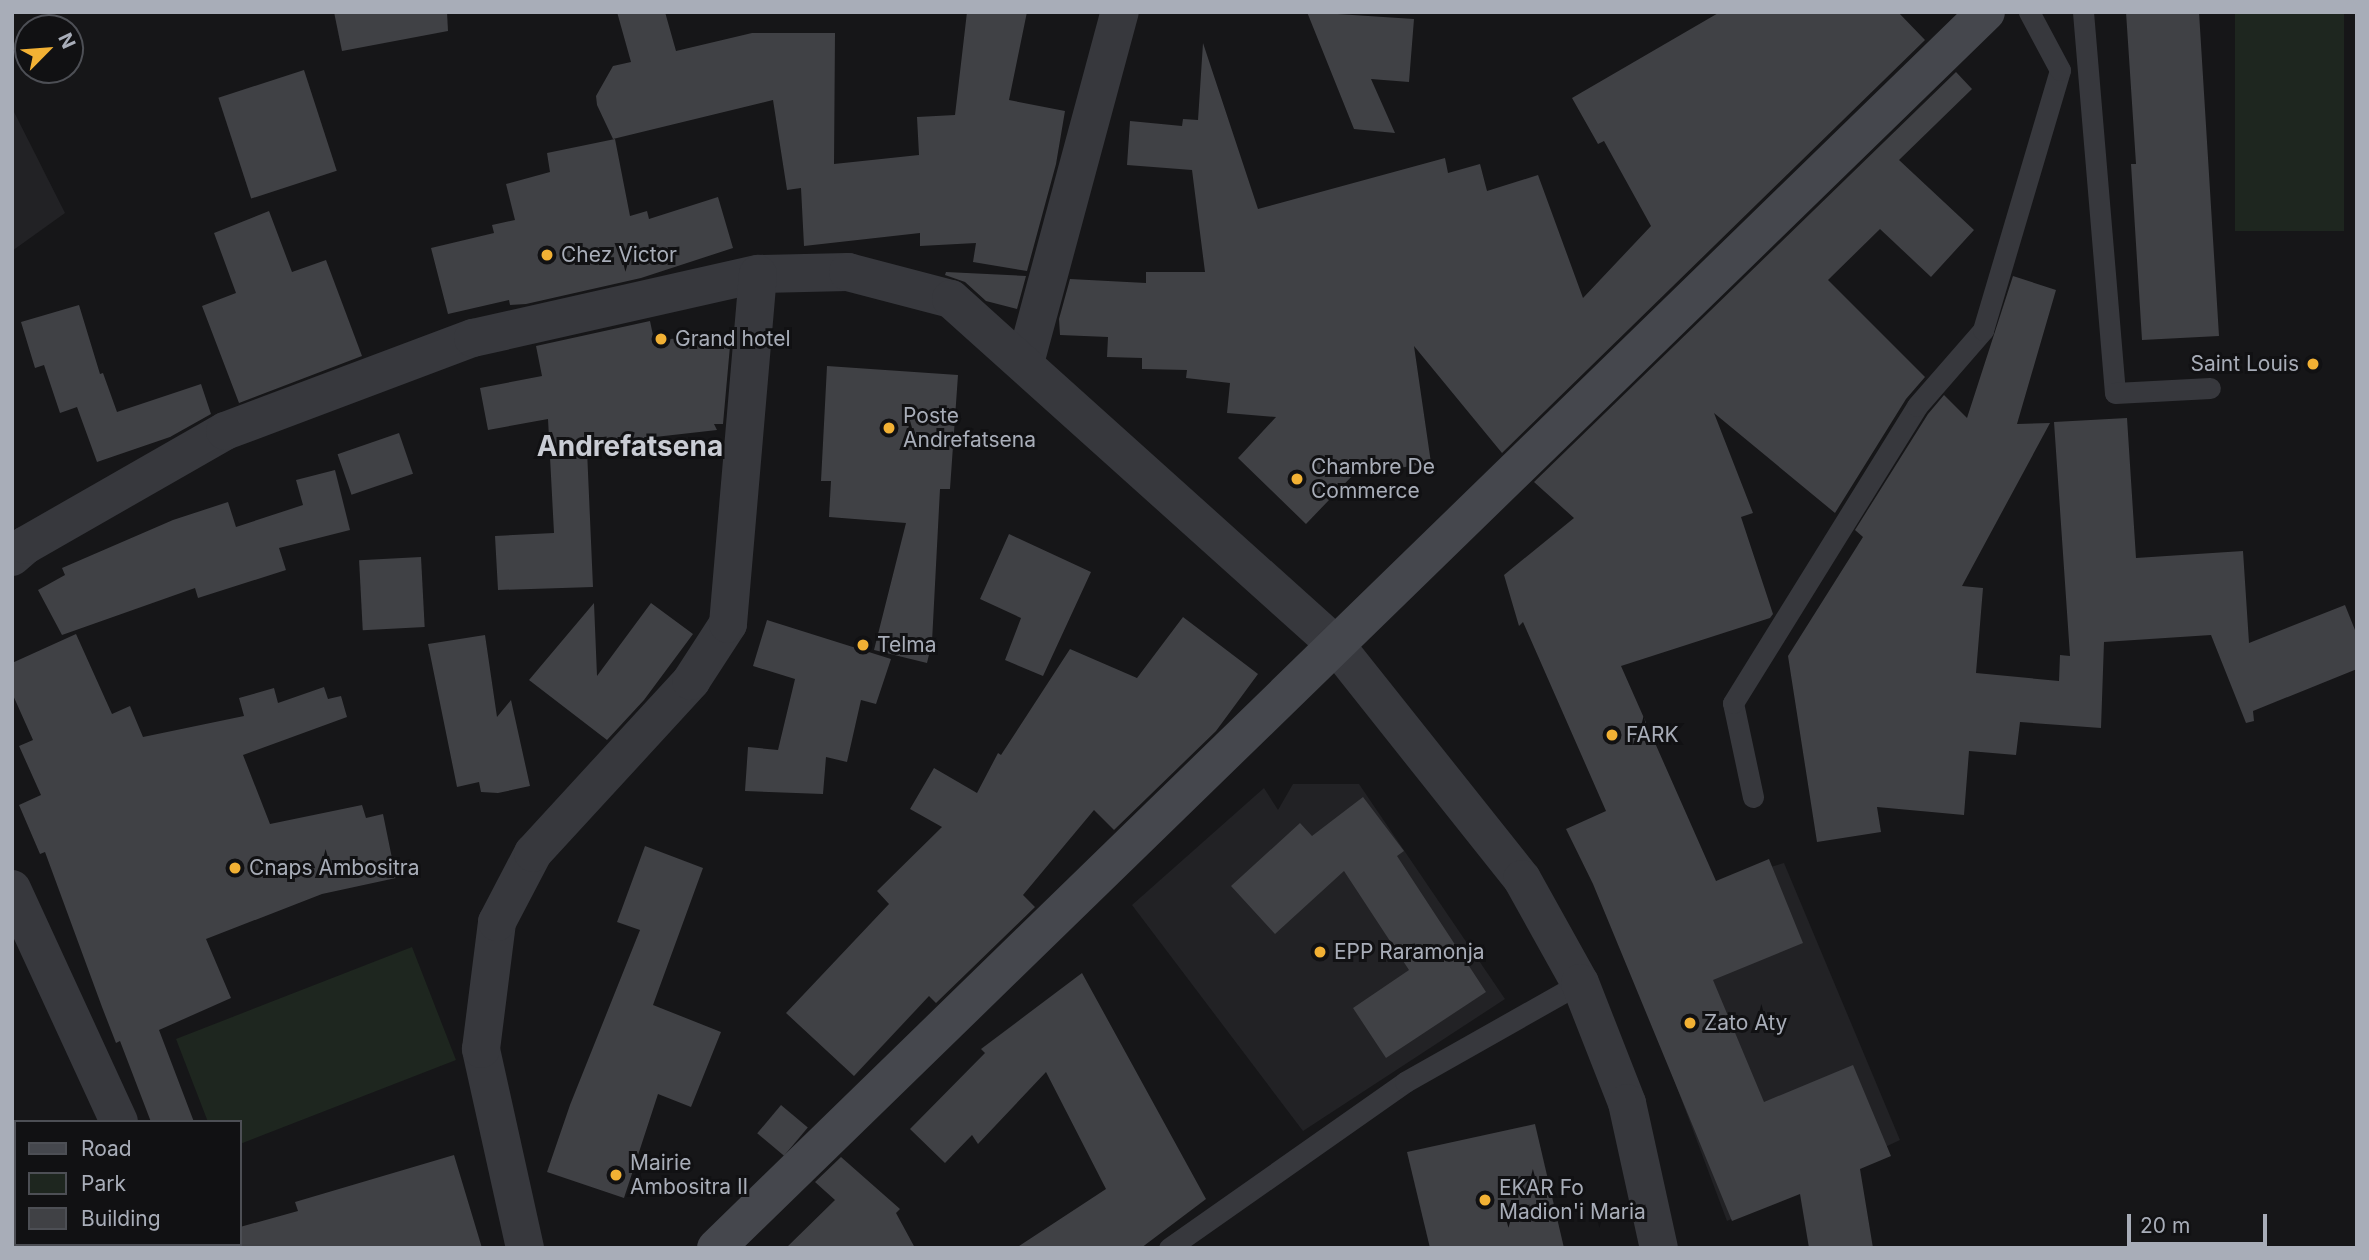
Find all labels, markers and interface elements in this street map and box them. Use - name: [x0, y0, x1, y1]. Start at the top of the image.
- north arrow: [14, 14, 84, 84]
- text: N: [53, 29, 80, 52]
- place label: Chez Victor: [561, 242, 677, 268]
- marker: Chez Victor: [539, 247, 555, 263]
- place label: Grand hotel: [675, 326, 791, 352]
- marker: Grand hotel: [653, 331, 669, 347]
- place label: Saint Louis: [2190, 351, 2299, 377]
- marker: Saint Louis: [2305, 356, 2321, 372]
- place label: Poste Andrefatsena: [903, 403, 1036, 453]
- marker: Poste Andrefatsena: [881, 420, 897, 436]
- district label: Andrefatsena: [537, 429, 723, 463]
- place label: Chambre De Commerce: [1311, 454, 1435, 504]
- marker: Chambre De Commerce: [1289, 471, 1305, 487]
- place label: Telma: [877, 632, 936, 658]
- marker: Telma: [855, 637, 871, 653]
- place label: FARK: [1626, 722, 1679, 748]
- marker: FARK: [1604, 727, 1620, 743]
- place label: Cnaps Ambositra: [249, 855, 419, 881]
- marker: Cnaps Ambositra: [227, 860, 243, 876]
- place label: EPP Raramonja: [1334, 939, 1485, 965]
- marker: EPP Raramonja: [1312, 944, 1328, 960]
- place label: Zato Aty: [1704, 1010, 1787, 1036]
- marker: Zato Aty: [1682, 1015, 1698, 1031]
- legend: [14, 1120, 242, 1246]
- text: Road: [81, 1136, 132, 1161]
- place label: Mairie Ambositra II: [630, 1150, 748, 1200]
- marker: Mairie Ambositra II: [608, 1167, 624, 1183]
- text: Park: [81, 1171, 126, 1196]
- place label: EKAR Fo Madion'i Maria: [1499, 1175, 1646, 1225]
- marker: EKAR Fo Madion'i Maria: [1477, 1192, 1493, 1208]
- scale bar: [2131, 1200, 2271, 1244]
- text: Building: [81, 1206, 161, 1231]
- text: 20 m: [2140, 1213, 2190, 1238]

